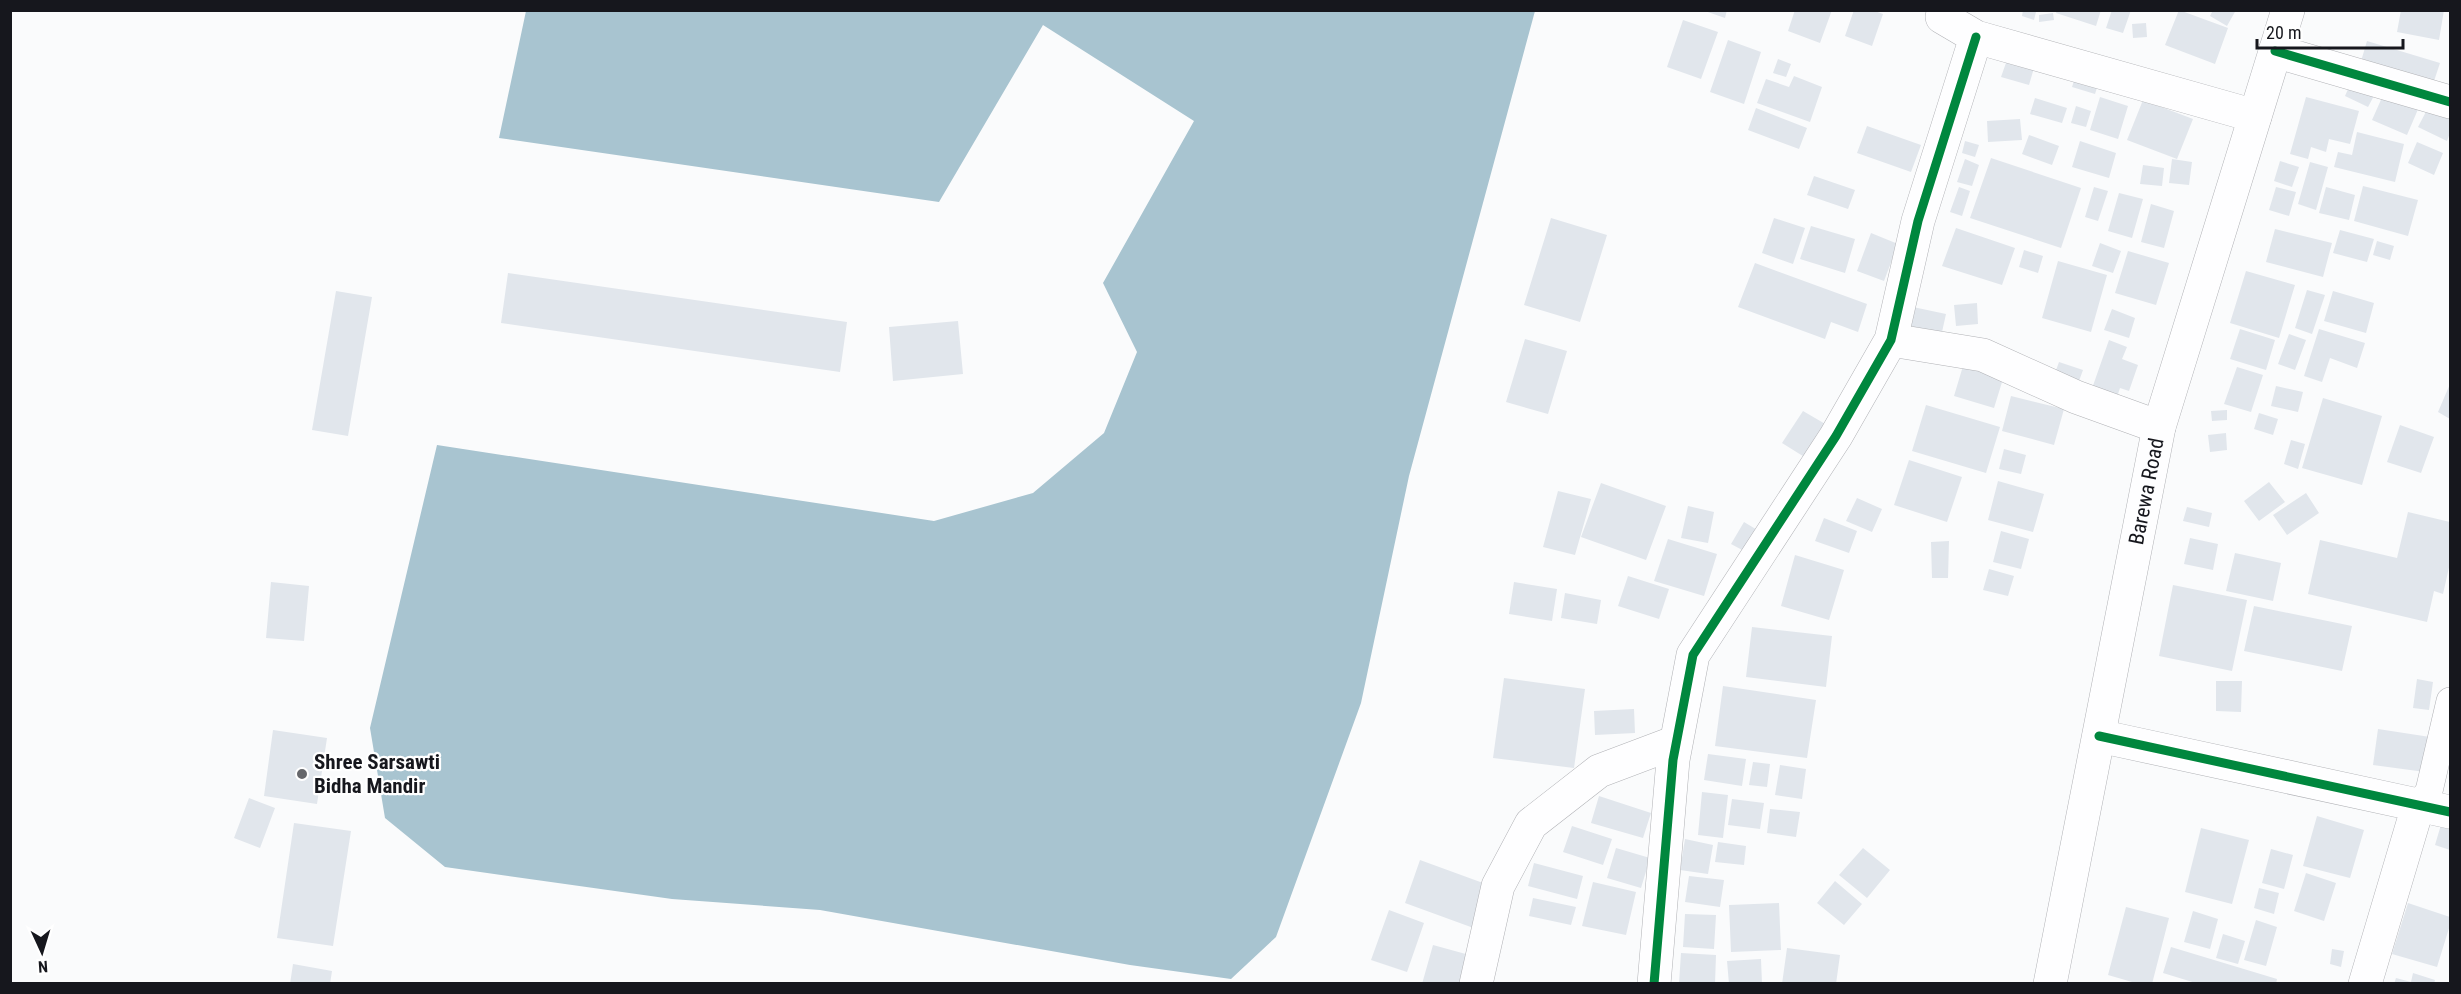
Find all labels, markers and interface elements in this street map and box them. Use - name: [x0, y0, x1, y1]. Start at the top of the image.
- scale bar: [2257, 12, 2402, 50]
- text: 20 m: [2266, 22, 2301, 43]
- street label: Barewa Road: [2124, 436, 2169, 547]
- place label: Shree Sarsawti Bidha Mandir: [314, 750, 440, 798]
- marker: Shree Sarsawti Bidha Mandir: [295, 767, 309, 781]
- north arrow: [12, 922, 72, 982]
- text: N: [37, 957, 49, 976]

